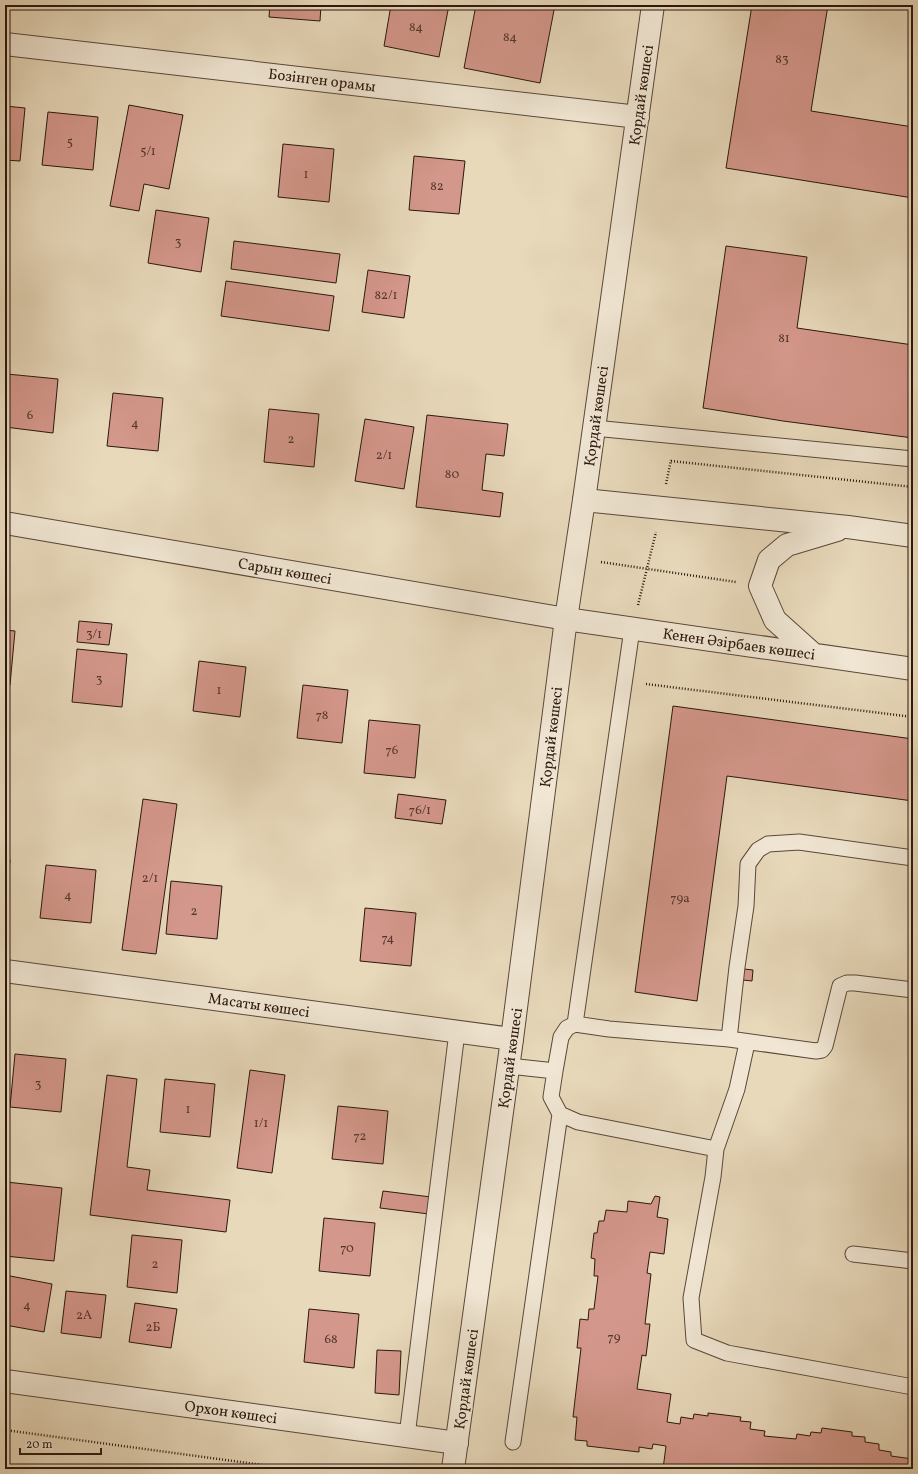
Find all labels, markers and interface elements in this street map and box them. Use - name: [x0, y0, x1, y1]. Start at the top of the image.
- house number: 84: [409, 19, 423, 37]
- house number: 84: [503, 29, 517, 47]
- street label: Қордай көшесі: [625, 44, 660, 147]
- house number: 83: [775, 51, 789, 69]
- street label: Бозінген орамы: [267, 64, 377, 99]
- house number: 5: [67, 134, 73, 152]
- house number: 5/1: [140, 143, 156, 161]
- house number: 1: [303, 166, 309, 184]
- house number: 82: [430, 178, 444, 196]
- house number: 3: [175, 234, 182, 252]
- house number: 82/1: [375, 287, 397, 305]
- house number: 81: [778, 330, 790, 348]
- street label: Қордай көшесі: [580, 365, 615, 468]
- house number: 6: [27, 407, 34, 425]
- house number: 4: [131, 415, 139, 433]
- house number: 2: [288, 431, 295, 449]
- house number: 2/1: [376, 447, 392, 465]
- house number: 80: [445, 466, 459, 484]
- street label: Сарын көшесі: [236, 554, 333, 591]
- street label: Кенен Әзірбаев көшесі: [661, 624, 816, 667]
- house number: 3/1: [86, 626, 102, 644]
- house number: 3: [96, 671, 103, 689]
- house number: 1: [216, 682, 222, 700]
- street label: Қордай көшесі: [536, 686, 569, 789]
- house number: 78: [316, 707, 328, 725]
- house number: 76: [386, 742, 399, 760]
- house number: 76/1: [409, 802, 431, 820]
- house number: 2/1: [142, 870, 158, 888]
- house number: 4: [64, 887, 72, 905]
- house number: 79а: [670, 890, 690, 908]
- house number: 2: [191, 903, 198, 921]
- house number: 74: [382, 930, 395, 948]
- street label: Масаты көшесі: [207, 989, 311, 1024]
- street label: Қордай көшесі: [494, 1007, 529, 1110]
- house number: 3: [35, 1076, 42, 1094]
- house number: 1: [185, 1101, 191, 1119]
- house number: 1/1: [254, 1115, 268, 1133]
- house number: 72: [353, 1128, 367, 1146]
- house number: 70: [340, 1240, 354, 1258]
- house number: 2: [152, 1256, 159, 1274]
- house number: 4: [23, 1297, 31, 1315]
- house number: 2А: [76, 1307, 92, 1325]
- house number: 2Б: [146, 1319, 161, 1337]
- street label: Қордай көшесі: [450, 1328, 485, 1431]
- house number: 79: [608, 1329, 621, 1347]
- house number: 68: [324, 1331, 338, 1349]
- street label: Орхон көшесі: [183, 1397, 279, 1430]
- scale bar: [20, 1430, 101, 1456]
- text: 20 m: [26, 1437, 53, 1453]

